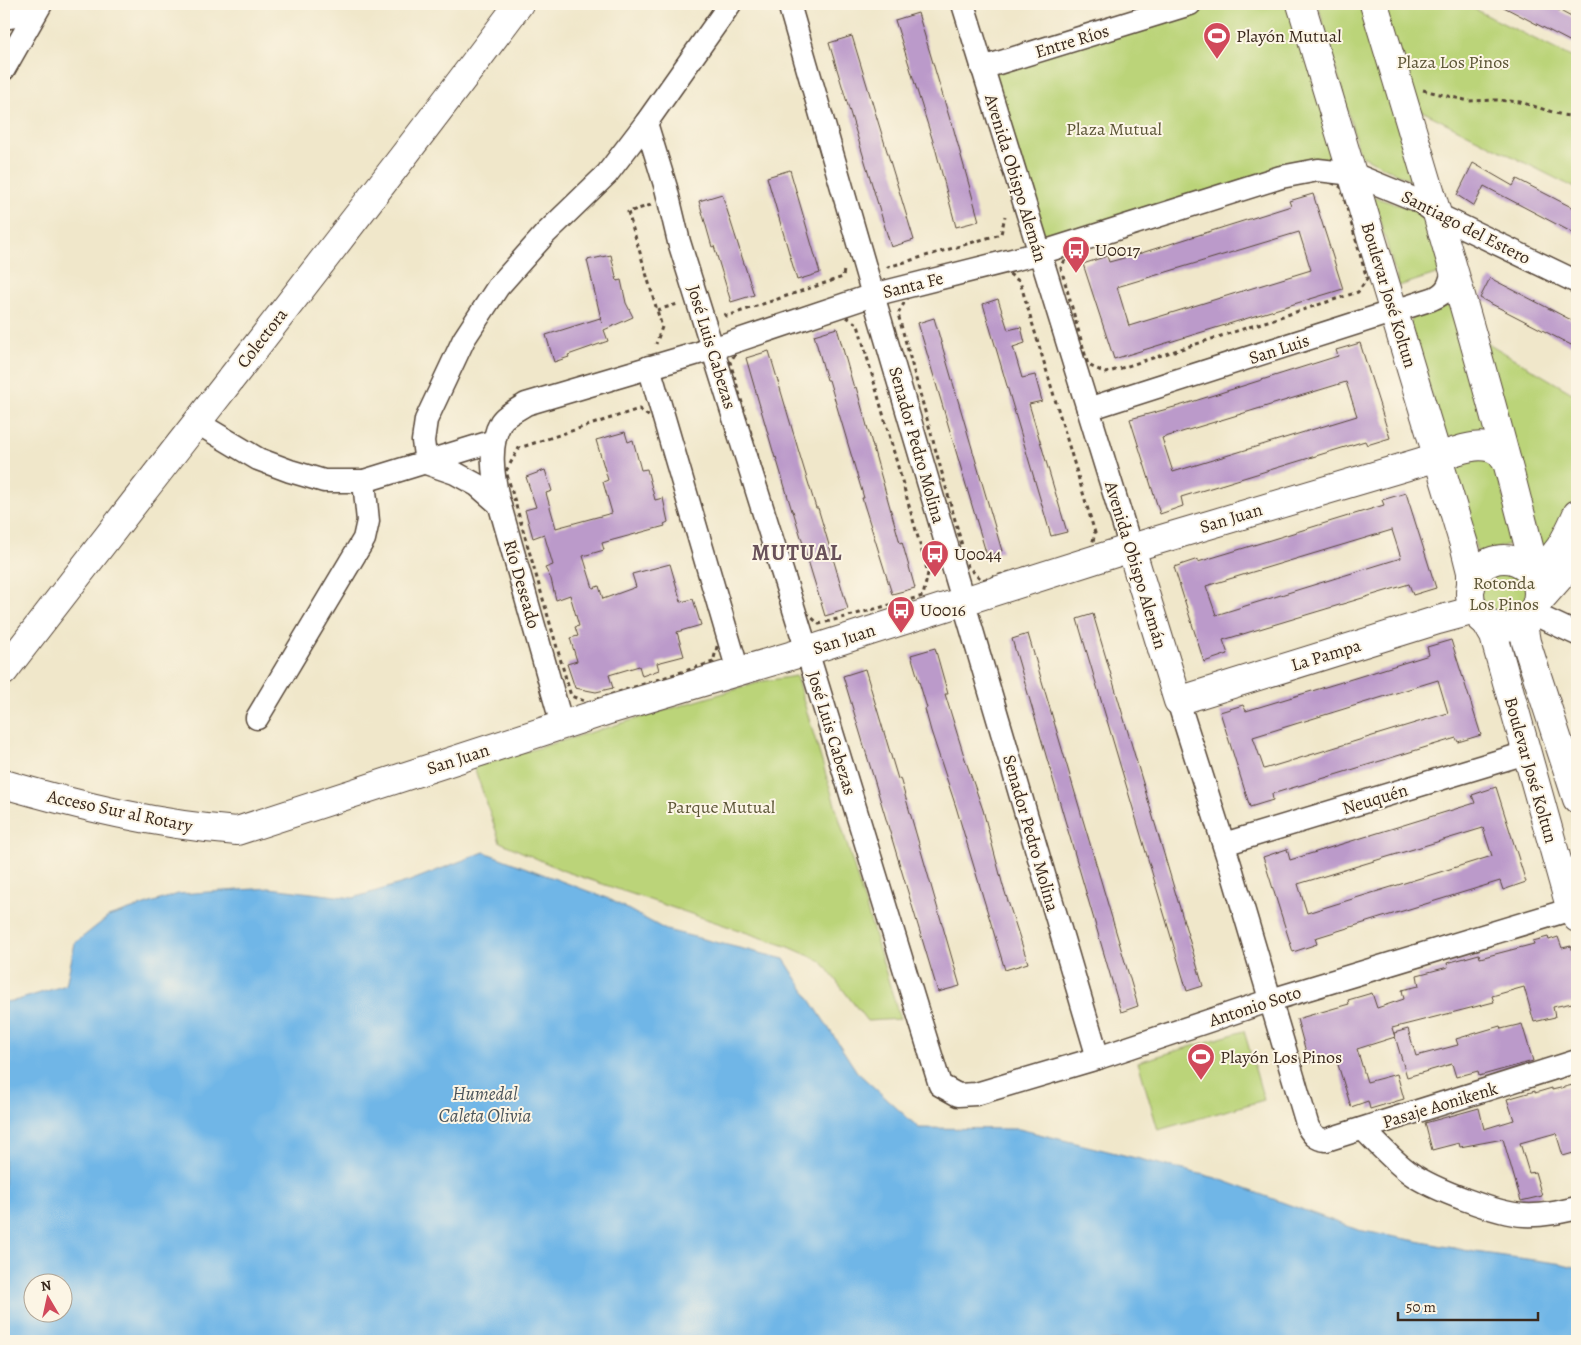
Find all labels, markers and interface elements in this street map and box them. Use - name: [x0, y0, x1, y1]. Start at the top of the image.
- street label: Entre Ríos: [1032, 18, 1112, 64]
- sports icon: Playón Mutual: [1202, 21, 1232, 60]
- place label: Playón Mutual: [1236, 24, 1342, 48]
- park label: Plaza Los Pinos: [1397, 50, 1509, 74]
- street label: Avenida Obispo Alemán: [979, 90, 1053, 265]
- park label: Plaza Mutual: [1066, 117, 1163, 141]
- street label: Santiago del Estero: [1397, 184, 1535, 270]
- street label: Boulevar José Koltun: [1355, 219, 1423, 371]
- bus stop icon: U0017: [1061, 235, 1091, 274]
- place label: U0017: [1095, 238, 1141, 262]
- street label: Santa Fe: [880, 266, 946, 304]
- street label: José Luis Cabezas: [682, 282, 742, 412]
- street label: Colectora: [231, 303, 293, 373]
- street label: San Luis: [1246, 328, 1312, 370]
- street label: Senador Pedro Molina: [883, 364, 951, 527]
- street label: Avenida Obispo Alemán: [1099, 477, 1173, 652]
- street label: San Juan: [1197, 497, 1265, 539]
- street label: Río Deseado: [498, 537, 546, 631]
- district label: MUTUAL: [752, 538, 842, 568]
- bus stop icon: U0044: [920, 539, 950, 578]
- place label: U0044: [954, 542, 1002, 566]
- park label: Rotonda Los Pinos: [1469, 571, 1539, 616]
- bus stop icon: U0016: [886, 595, 916, 634]
- place label: U0016: [920, 598, 966, 622]
- street label: San Juan: [810, 618, 878, 660]
- street label: La Pampa: [1288, 633, 1364, 677]
- street label: José Luis Cabezas: [802, 668, 862, 798]
- street label: Boulevar José Koltun: [1499, 694, 1563, 846]
- street label: San Juan: [424, 738, 492, 780]
- street label: Senador Pedro Molina: [997, 752, 1065, 915]
- street label: Neuquén: [1339, 778, 1411, 820]
- street label: Acceso Sur al Rotary: [44, 784, 196, 838]
- park label: Parque Mutual: [667, 795, 776, 819]
- street label: Antonio Soto: [1205, 980, 1304, 1032]
- sports icon: Playón Los Pinos: [1186, 1042, 1216, 1081]
- place label: Playón Los Pinos: [1220, 1045, 1342, 1069]
- street label: Pasaje Aonikenk: [1379, 1076, 1501, 1134]
- water label: Humedal Caleta Olivia: [439, 1081, 532, 1129]
- north arrow: [22, 1272, 72, 1322]
- text: N: [40, 1275, 53, 1296]
- scale bar: [1398, 1290, 1538, 1322]
- text: 50 m: [1406, 1297, 1436, 1317]

